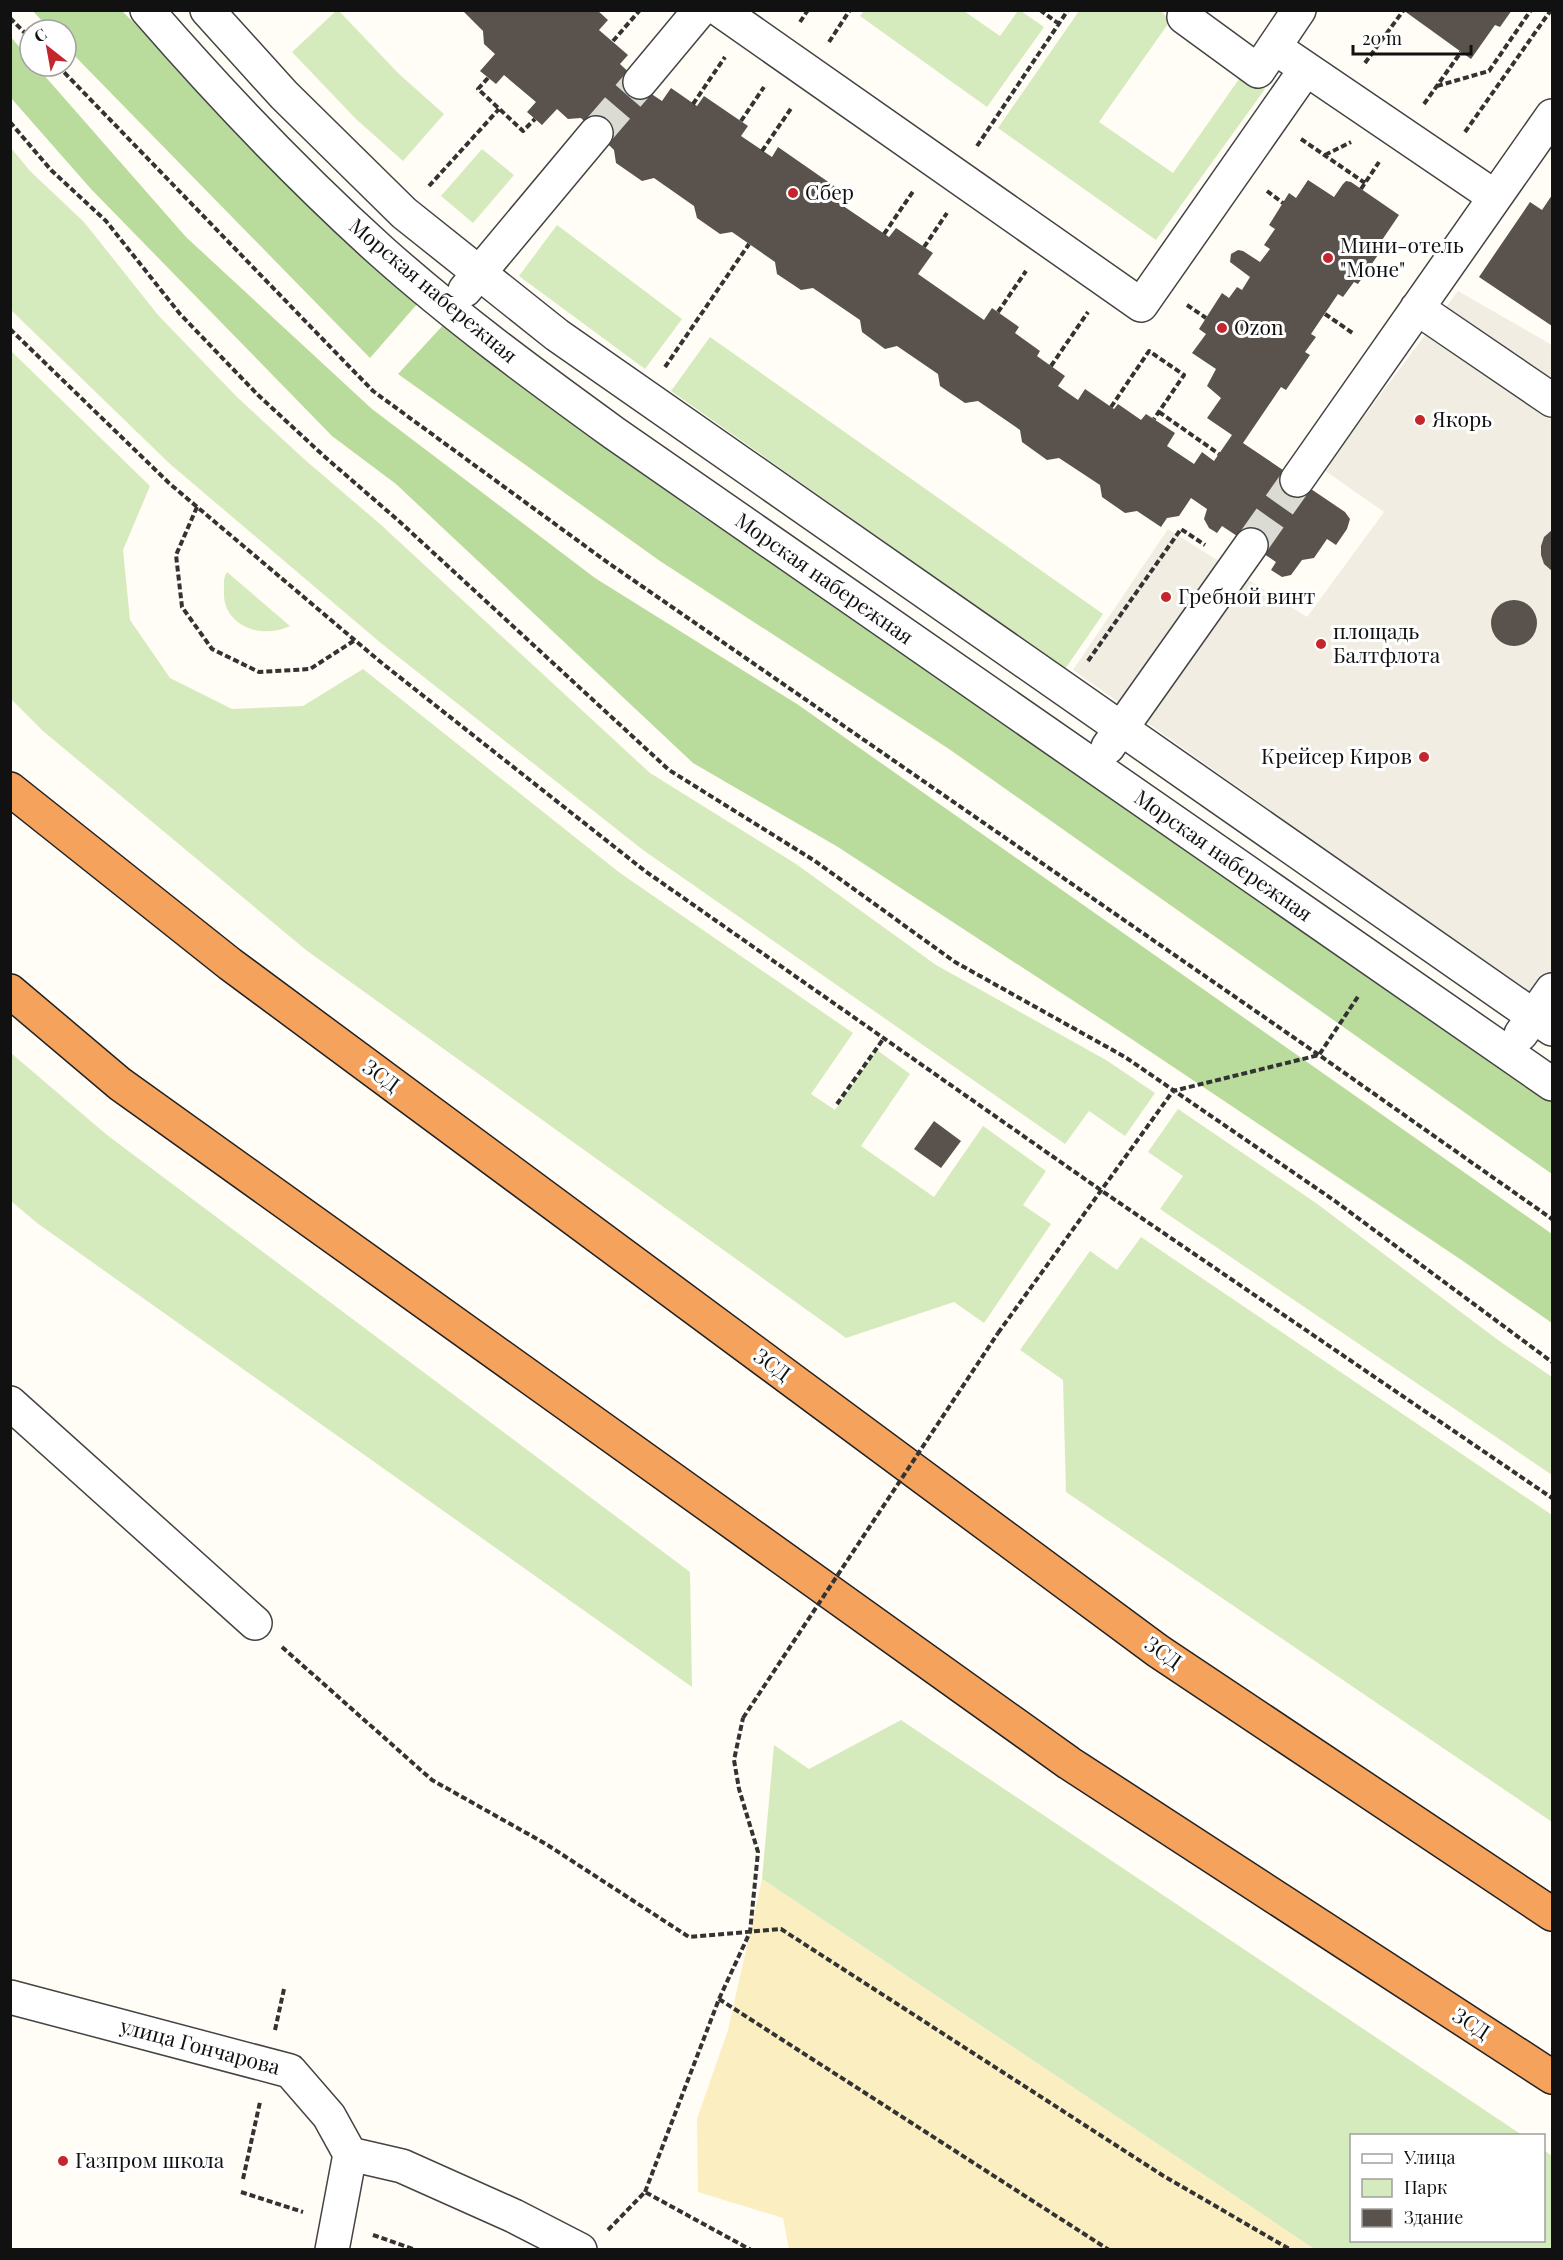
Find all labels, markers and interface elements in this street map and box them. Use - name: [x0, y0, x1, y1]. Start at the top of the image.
- north arrow: [18, 18, 78, 78]
- scale bar: [1353, 18, 1472, 56]
- text: С: [30, 23, 50, 47]
- text: 20 m: [1362, 26, 1402, 50]
- place label: Сбер: [805, 177, 854, 205]
- marker: Сбер: [786, 186, 800, 200]
- street label: Морская набережная: [344, 211, 524, 368]
- place label: Мини-отель "Моне": [1340, 230, 1464, 282]
- marker: Мини-отель "Моне": [1321, 251, 1335, 265]
- place label: Ozon: [1234, 312, 1284, 340]
- marker: Ozon: [1215, 321, 1229, 335]
- place label: Якорь: [1431, 404, 1492, 432]
- marker: Якорь: [1413, 413, 1427, 427]
- street label: Морская набережная: [731, 505, 920, 649]
- place label: Гребной винт: [1178, 581, 1316, 609]
- marker: Гребной винт: [1159, 590, 1173, 604]
- place label: площадь Балтфлота: [1333, 616, 1441, 668]
- marker: площадь Балтфлота: [1314, 637, 1328, 651]
- place label: Крейсер Киров: [1261, 741, 1412, 769]
- marker: Крейсер Киров: [1417, 750, 1431, 764]
- street label: Морская набережная: [1130, 782, 1319, 926]
- street label: ЗСД: [358, 1052, 406, 1097]
- street label: ЗСД: [749, 1341, 797, 1386]
- street label: ЗСД: [1140, 1629, 1188, 1674]
- street label: ЗСД: [1448, 2000, 1496, 2045]
- street label: улица Гончарова: [117, 2010, 284, 2080]
- legend: [1350, 2134, 1545, 2242]
- place label: Газпром школа: [75, 2145, 225, 2173]
- text: Улица: [1403, 2145, 1455, 2169]
- marker: Газпром школа: [56, 2154, 70, 2168]
- text: Парк: [1404, 2175, 1447, 2199]
- text: Здание: [1404, 2205, 1463, 2229]

